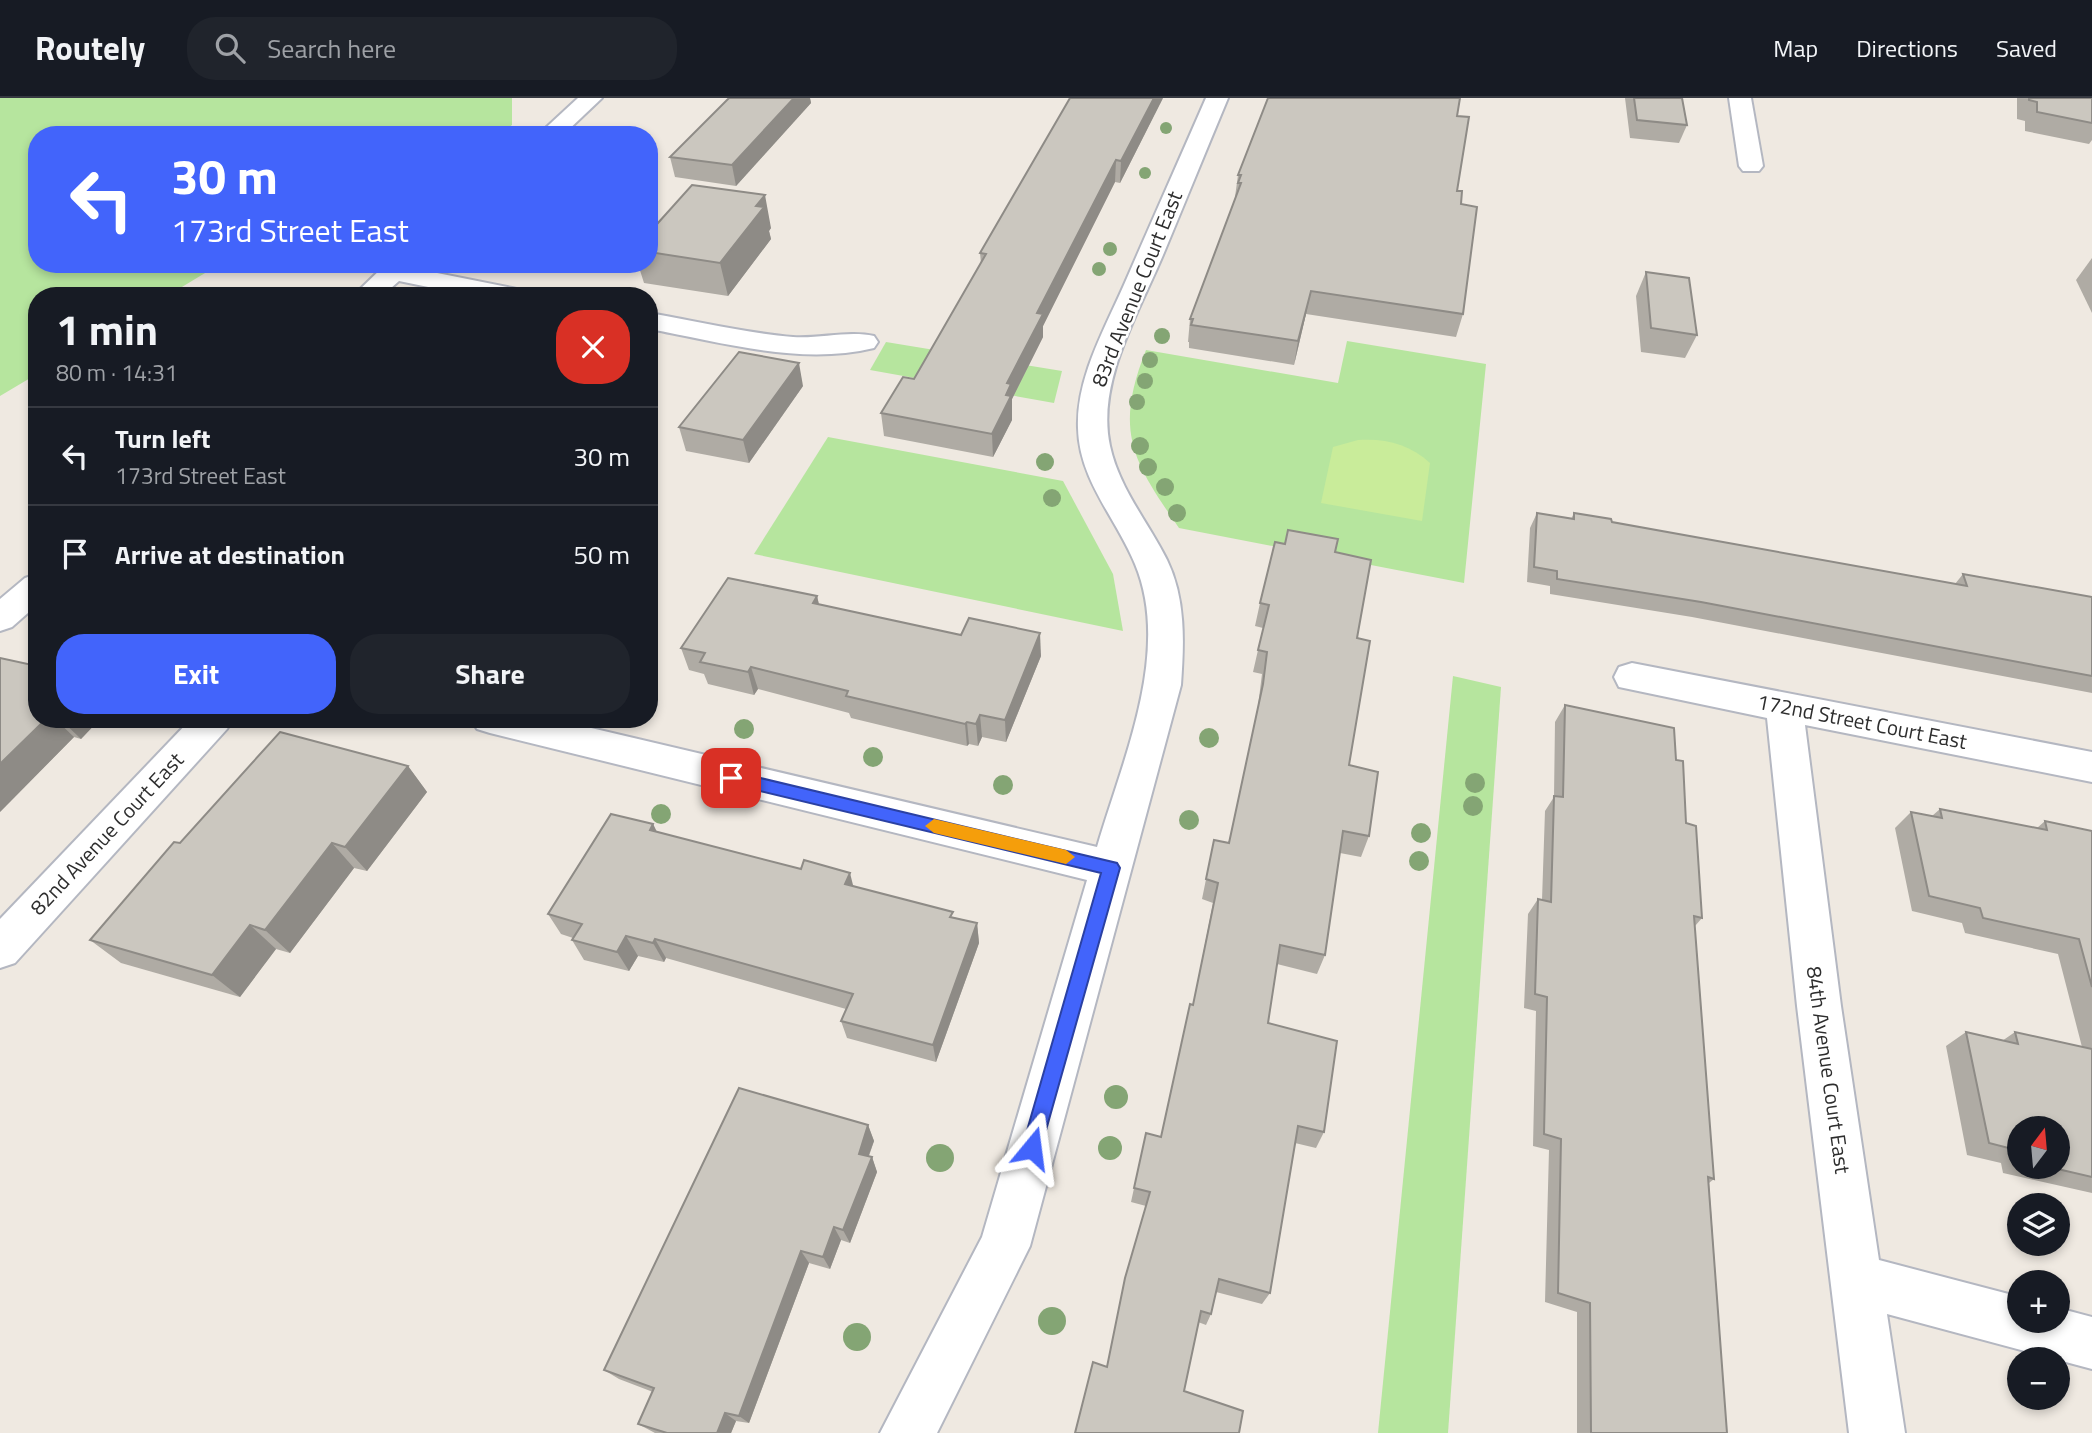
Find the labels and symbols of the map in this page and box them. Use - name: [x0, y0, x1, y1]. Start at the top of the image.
- street label: 83rd Avenue Court East: [1082, 185, 1190, 391]
- street label: 172nd Street Court East: [1755, 685, 1970, 757]
- street label: 82nd Avenue Court East: [22, 744, 191, 922]
- pin: [701, 748, 761, 808]
- street label: 84th Avenue Court East: [1799, 964, 1859, 1176]
- position arrow: [995, 1111, 1069, 1185]
- north arrow: [2007, 1116, 2070, 1180]

